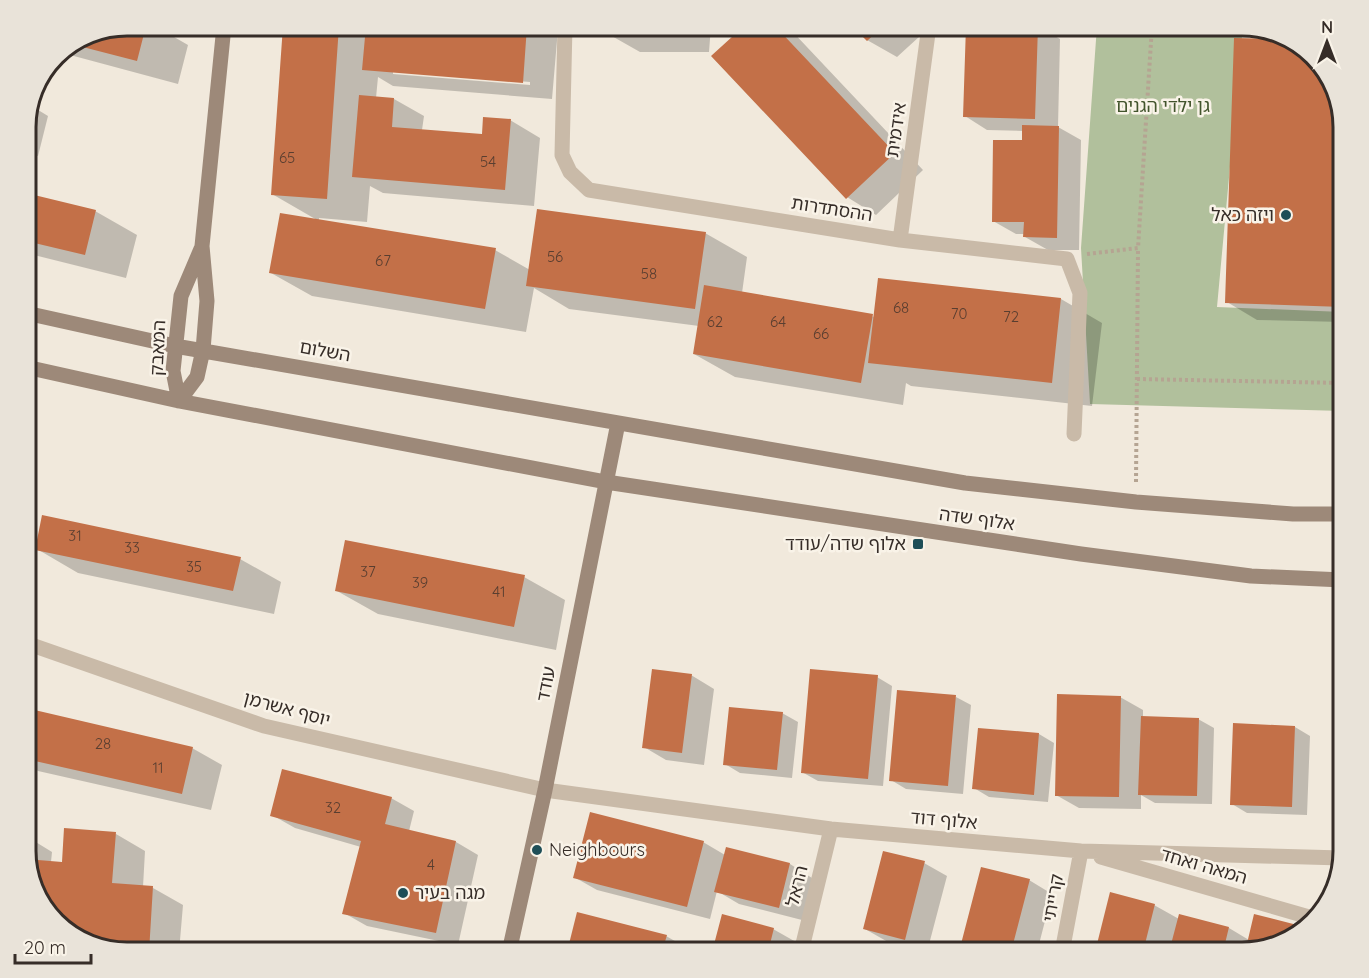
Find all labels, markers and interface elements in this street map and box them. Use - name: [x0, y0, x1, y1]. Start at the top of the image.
- north arrow: [1297, 12, 1357, 72]
- text: N: [1321, 17, 1333, 37]
- park label: גן ילדי הגנים: [1116, 94, 1210, 117]
- street label: אידמית: [880, 101, 911, 159]
- house number: 65: [279, 148, 295, 167]
- house number: 54: [480, 152, 496, 171]
- street label: ההסתדרות: [790, 191, 874, 226]
- place label: ויזה כאל: [1211, 203, 1274, 226]
- marker: ויזה כאל: [1279, 208, 1293, 222]
- house number: 56: [547, 247, 563, 266]
- house number: 67: [375, 251, 391, 270]
- house number: 58: [641, 264, 657, 283]
- house number: 68: [893, 298, 909, 317]
- house number: 70: [951, 304, 967, 323]
- house number: 72: [1003, 307, 1019, 326]
- house number: 62: [707, 312, 723, 331]
- house number: 64: [770, 312, 786, 331]
- street label: המאבק: [145, 319, 170, 377]
- house number: 66: [813, 324, 829, 343]
- street label: השלום: [298, 335, 352, 366]
- street label: אלוף שדה: [938, 502, 1016, 535]
- house number: 31: [68, 526, 82, 545]
- place label: אלוף שדה/עודד: [785, 532, 906, 555]
- marker: אלוף שדה/עודד: [911, 537, 925, 551]
- house number: 33: [124, 538, 140, 557]
- house number: 35: [186, 557, 202, 576]
- house number: 37: [360, 562, 376, 581]
- house number: 39: [412, 573, 428, 592]
- house number: 41: [492, 582, 506, 601]
- street label: עודד: [531, 664, 560, 704]
- street label: יוסף אשרמן: [241, 686, 333, 731]
- house number: 28: [95, 734, 111, 753]
- house number: 11: [152, 758, 164, 777]
- house number: 32: [325, 798, 341, 817]
- street label: אלוף דוד: [910, 805, 978, 834]
- place label: Neighbours: [549, 838, 645, 861]
- street label: המאה ואחד: [1158, 842, 1250, 889]
- marker: Neighbours: [530, 843, 544, 857]
- house number: 4: [427, 855, 435, 874]
- street label: הראל: [780, 863, 813, 909]
- street label: קרייתי: [1037, 872, 1068, 924]
- place label: מגה בעיר: [415, 881, 485, 904]
- marker: מגה בעיר: [396, 886, 410, 900]
- scale bar: [15, 927, 92, 965]
- text: 20 m: [24, 936, 66, 959]

